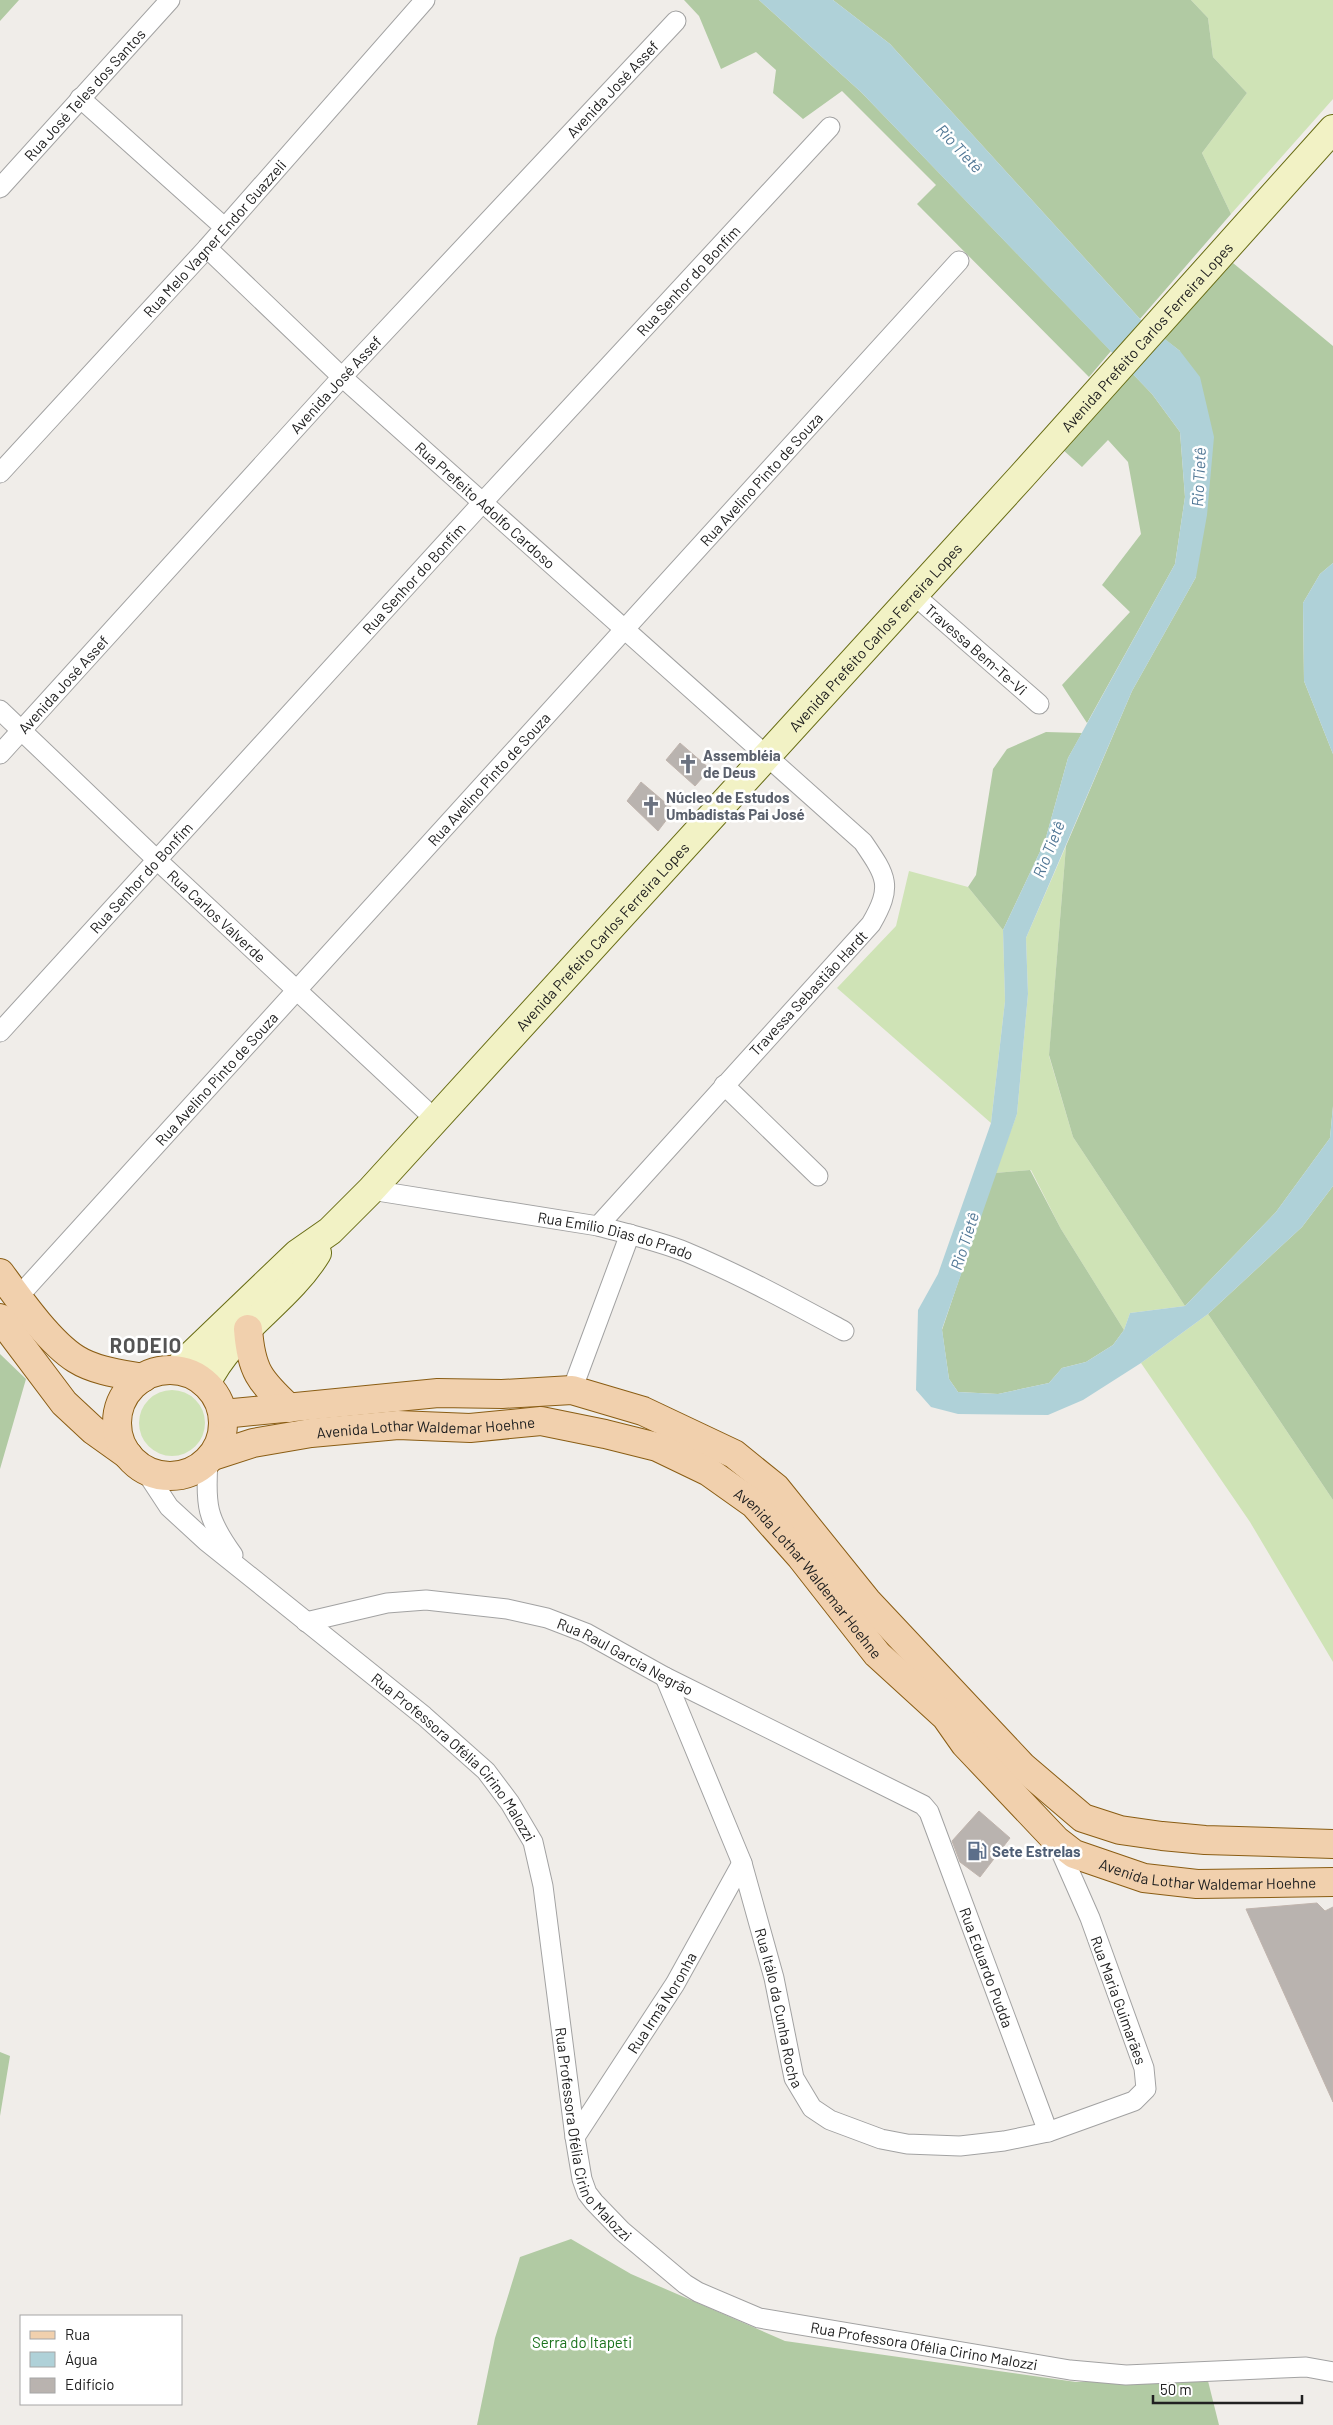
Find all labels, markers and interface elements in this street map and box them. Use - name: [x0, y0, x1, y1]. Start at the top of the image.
- street label: Rua José Teles dos Santos: [20, 25, 149, 164]
- street label: Avenida José Assef: [563, 37, 662, 141]
- water label: Rio Tietê: [933, 120, 987, 176]
- street label: Rua Melo Vagner Endor Guazzeli: [139, 156, 290, 321]
- street label: Rua Senhor do Bonfim: [633, 221, 744, 339]
- street label: Avenida Prefeito Carlos Ferreira Lopes: [1057, 238, 1236, 435]
- street label: Avenida José Assef: [286, 332, 385, 437]
- street label: Rua Avelino Pinto de Souza: [696, 409, 826, 549]
- street label: Rua Prefeito Adolfo Cardoso: [412, 438, 559, 572]
- water label: Rio Tietê: [1187, 447, 1209, 507]
- street label: Rua Senhor do Bonfim: [358, 519, 469, 638]
- street label: Avenida Prefeito Carlos Ferreira Lopes: [785, 539, 965, 735]
- street label: Travessa Bem-Te-Vi: [922, 600, 1031, 699]
- street label: Avenida José Assef: [14, 632, 112, 737]
- street label: Rua Avelino Pinto de Souza: [424, 708, 554, 849]
- place label: Assembléia de Deus: [703, 746, 781, 781]
- church icon: Assembléia de Deus: [677, 753, 699, 775]
- place label: Núcleo de Estudos Umbadistas Pai José: [666, 788, 805, 823]
- church icon: Núcleo de Estudos Umbadistas Pai José: [640, 795, 662, 817]
- street label: Rua Senhor do Bonfim: [86, 818, 196, 937]
- water label: Rio Tietê: [1028, 818, 1068, 880]
- street label: Avenida Prefeito Carlos Ferreira Lopes: [512, 839, 692, 1034]
- street label: Rua Carlos Valverde: [164, 866, 270, 966]
- street label: Travessa Sebastião Hardt: [745, 927, 871, 1059]
- street label: Rua Avelino Pinto de Souza: [151, 1008, 281, 1149]
- street label: Rua Emílio Dias do Prado: [537, 1208, 696, 1263]
- water label: Rio Tietê: [946, 1210, 982, 1272]
- district label: RODEIO: [110, 1333, 182, 1357]
- street label: Avenida Lothar Waldemar Hoehne: [316, 1413, 536, 1441]
- street label: Avenida Lothar Waldemar Hoehne: [731, 1484, 886, 1662]
- street label: Rua Raul Garcia Negrão: [555, 1614, 696, 1699]
- street label: Rua Professora Ofélia Cirino Malozzi: [368, 1669, 540, 1844]
- fuel station icon: Sete Estrelas: [966, 1840, 988, 1862]
- place label: Sete Estrelas: [992, 1842, 1081, 1860]
- street label: Avenida Lothar Waldemar Hoehne: [1097, 1854, 1316, 1893]
- street label: Rua Eduardo Pudda: [956, 1905, 1017, 2030]
- street label: Rua Itálo da Cunha Rocha: [752, 1926, 807, 2091]
- street label: Rua Maria Guimarães: [1087, 1933, 1151, 2067]
- street label: Rua Irmã Noronha: [623, 1949, 700, 2057]
- street label: Rua Professora Ofélia Cirino Malozzi: [552, 2026, 636, 2244]
- legend: [20, 2315, 182, 2405]
- street label: Rua Professora Ofélia Cirino Malozzi: [809, 2318, 1039, 2373]
- text: Rua: [65, 2325, 90, 2343]
- park label: Serra do Itapeti: [532, 2333, 632, 2351]
- text: Água: [65, 2350, 98, 2368]
- scale bar: [1153, 2372, 1302, 2404]
- text: Edifício: [65, 2375, 114, 2393]
- text: 50 m: [1160, 2380, 1192, 2398]

